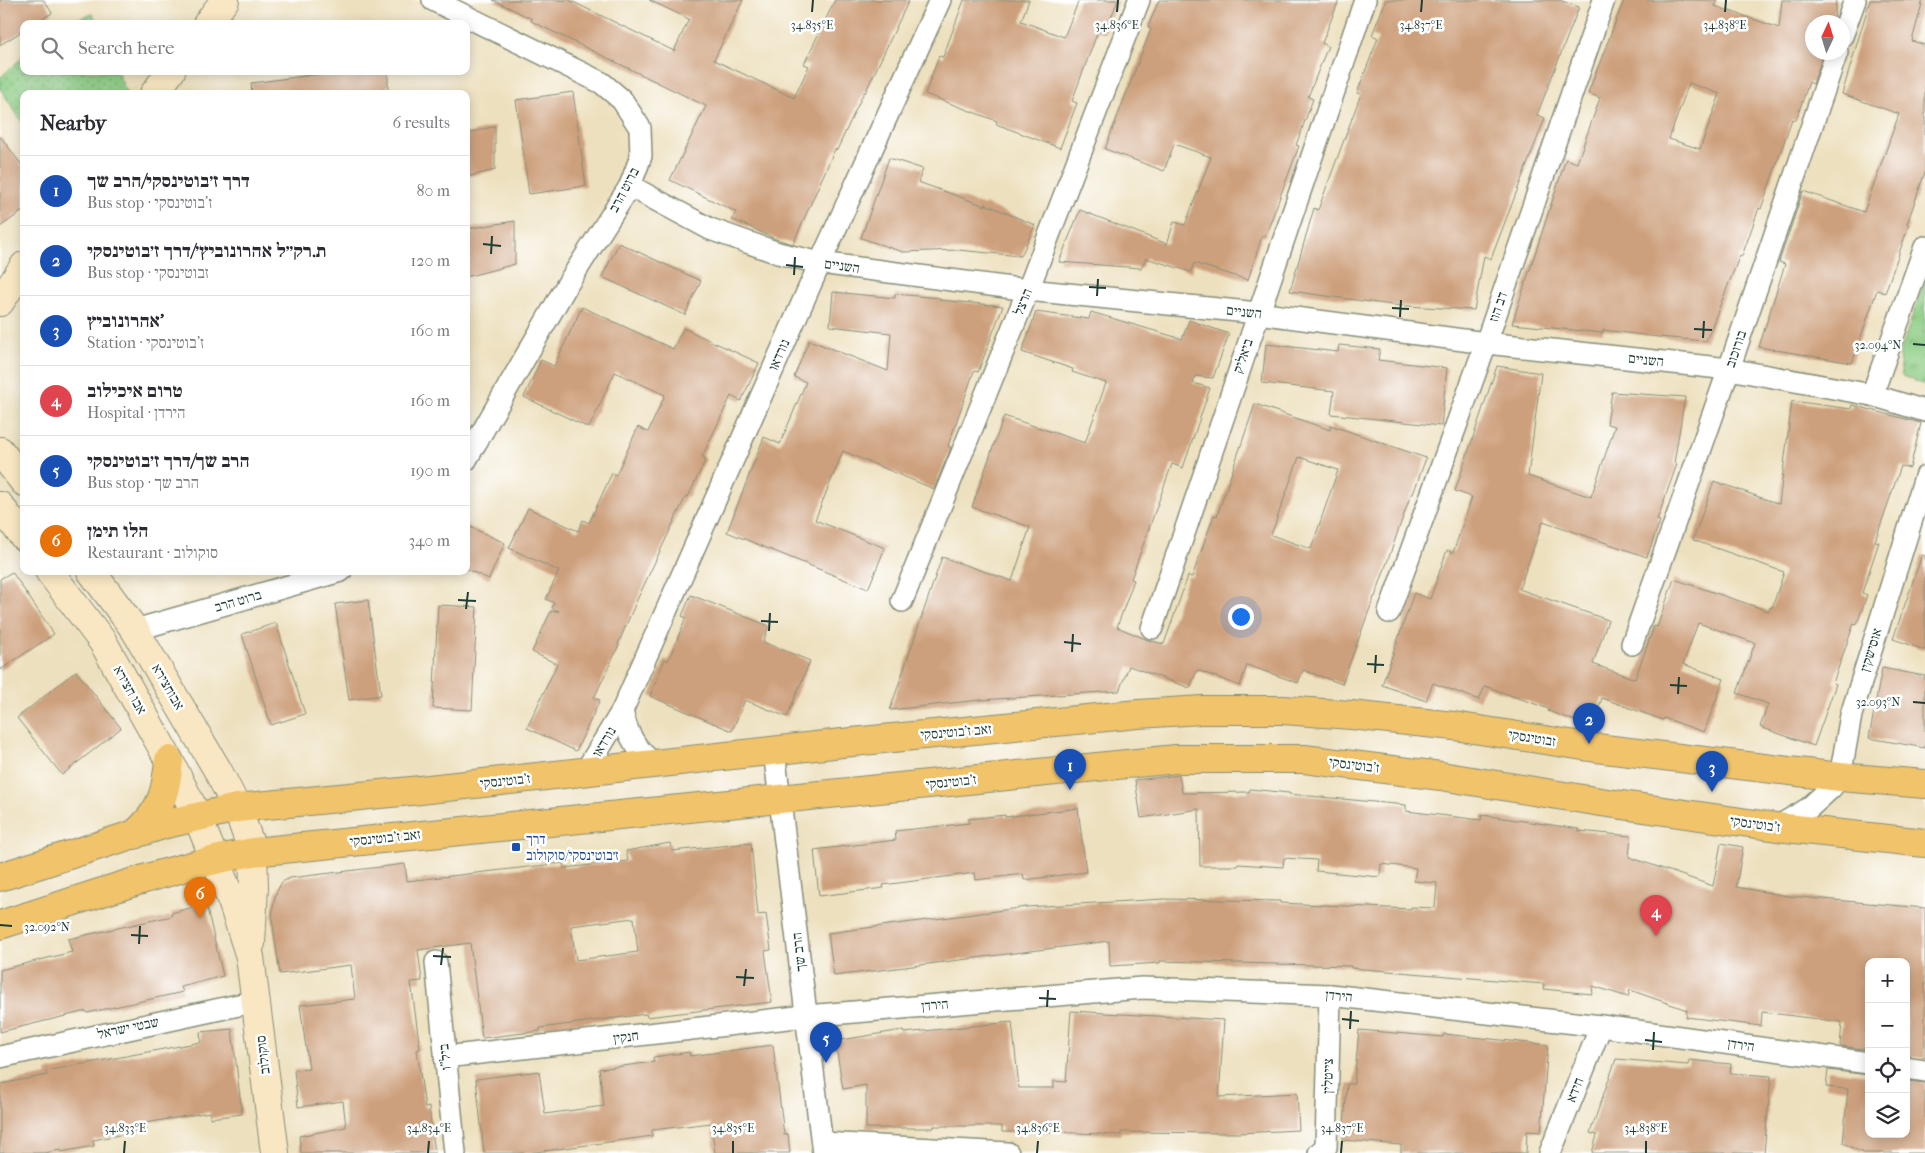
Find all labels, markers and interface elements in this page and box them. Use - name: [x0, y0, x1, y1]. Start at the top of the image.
- north arrow: [1805, 15, 1850, 60]
- text: 34.835°E: [791, 18, 833, 32]
- text: 34.836°E: [1095, 18, 1139, 32]
- text: 34.837°E: [1399, 18, 1443, 32]
- text: 34.838°E: [1703, 18, 1747, 32]
- search box: [20, 20, 470, 75]
- icon: search: [38, 34, 66, 62]
- text: Search here: [78, 37, 174, 59]
- text: Nearby: [40, 111, 106, 135]
- text: 6 results: [392, 113, 450, 132]
- street label: ברוט הרב: [605, 164, 643, 215]
- text: דרך ז׳בוטינסקי/הרב שך: [87, 170, 250, 192]
- text: 1: [53, 181, 59, 200]
- text: 80 m: [416, 181, 450, 200]
- text: Bus stop · ז'בוטינסקי: [87, 193, 212, 212]
- text: ת.רק״ל אהרונוביץ׳/דרך ז׳בוטינסקי: [87, 240, 327, 262]
- text: 2: [52, 251, 60, 270]
- text: 120 m: [411, 251, 450, 270]
- street label: השניים: [823, 255, 861, 277]
- text: Bus stop · זבוטינסקי: [87, 263, 209, 282]
- street label: הרצל: [1010, 286, 1036, 318]
- street label: דב הוז: [1485, 290, 1511, 324]
- street label: השניים: [1225, 302, 1263, 322]
- text: אהרונוביץ': [87, 310, 164, 332]
- text: 3: [53, 321, 59, 340]
- text: 160 m: [410, 321, 450, 340]
- street label: בורוכוב: [1722, 328, 1750, 370]
- text: Station · ז'בוטינסקי: [87, 333, 204, 352]
- street label: ביאליק: [1229, 336, 1257, 376]
- street label: נורדאו: [765, 337, 793, 373]
- text: 32.094°N: [1855, 338, 1901, 352]
- street label: השניים: [1627, 350, 1665, 370]
- text: טרום איכילוב: [87, 380, 183, 402]
- text: 4: [51, 391, 61, 410]
- text: 160 m: [410, 391, 450, 410]
- text: Hospital · הירדן: [87, 403, 185, 422]
- text: הרב שך/דרך ז׳בוטינסקי: [87, 450, 250, 472]
- text: 5: [53, 461, 59, 480]
- text: 190 m: [410, 461, 450, 480]
- text: Bus stop · הרב שך: [87, 473, 199, 492]
- text: הלו תימן: [87, 520, 148, 542]
- text: 6: [52, 531, 60, 550]
- text: 340 m: [408, 531, 450, 550]
- text: Restaurant · סוקולוב: [87, 543, 218, 562]
- street label: ברוט הרב: [212, 586, 264, 616]
- your location: [1228, 604, 1254, 630]
- street label: אוסישקין: [1856, 626, 1886, 674]
- street label: אבוחצירא: [148, 661, 188, 713]
- street label: אבו חצירא: [110, 663, 150, 717]
- text: 32.093°N: [1856, 695, 1900, 709]
- pin: 2: [1573, 703, 1605, 744]
- street label: זאב ז'בוטינסקי: [920, 720, 992, 744]
- street label: נורדאו: [588, 724, 620, 760]
- street label: זבוטינסקי: [1507, 726, 1557, 750]
- pin: 1: [1054, 749, 1086, 790]
- pin: 3: [1696, 751, 1728, 792]
- street label: ז'בוטינסקי: [1328, 753, 1380, 777]
- street label: ז'בוטינסקי: [479, 770, 531, 792]
- street label: ז'בוטינסקי: [925, 771, 977, 793]
- street label: ז'בוטינסקי: [1729, 812, 1781, 836]
- street label: זאב ז'בוטינסקי: [349, 826, 421, 850]
- place label: דרך ז׳בוטינסקי/סוקולוב: [526, 831, 619, 864]
- marker: דרך ז׳בוטינסקי/סוקולוב: [510, 841, 522, 853]
- pin: 6: [184, 877, 216, 918]
- pin: 4: [1640, 895, 1672, 936]
- text: 32.092°N: [24, 920, 70, 934]
- street label: הרב שך: [788, 932, 810, 972]
- map controls: [1865, 958, 1910, 1138]
- button: +: [1865, 958, 1910, 1003]
- street label: הירדן: [1325, 986, 1353, 1006]
- street label: הירדן: [921, 995, 949, 1015]
- button: −: [1865, 1003, 1910, 1048]
- street label: שבטי ישראל: [95, 1013, 161, 1043]
- pin: 5: [810, 1022, 842, 1063]
- street label: חנקין: [612, 1027, 640, 1047]
- street label: סוקולוב: [252, 1035, 274, 1075]
- street label: הירדן: [1726, 1035, 1756, 1055]
- street label: ביל"ו: [435, 1043, 455, 1071]
- button: locate: [1865, 1048, 1910, 1093]
- street label: צייטלין: [1319, 1058, 1337, 1094]
- street label: חידא: [1562, 1075, 1588, 1105]
- button: layers: [1865, 1093, 1910, 1138]
- text: 34.833°E: [104, 1121, 146, 1135]
- text: 34.834°E: [407, 1121, 451, 1135]
- text: 34.835°E: [712, 1121, 754, 1135]
- text: 34.836°E: [1016, 1121, 1060, 1135]
- text: 34.837°E: [1320, 1121, 1364, 1135]
- text: 34.838°E: [1624, 1121, 1668, 1135]

